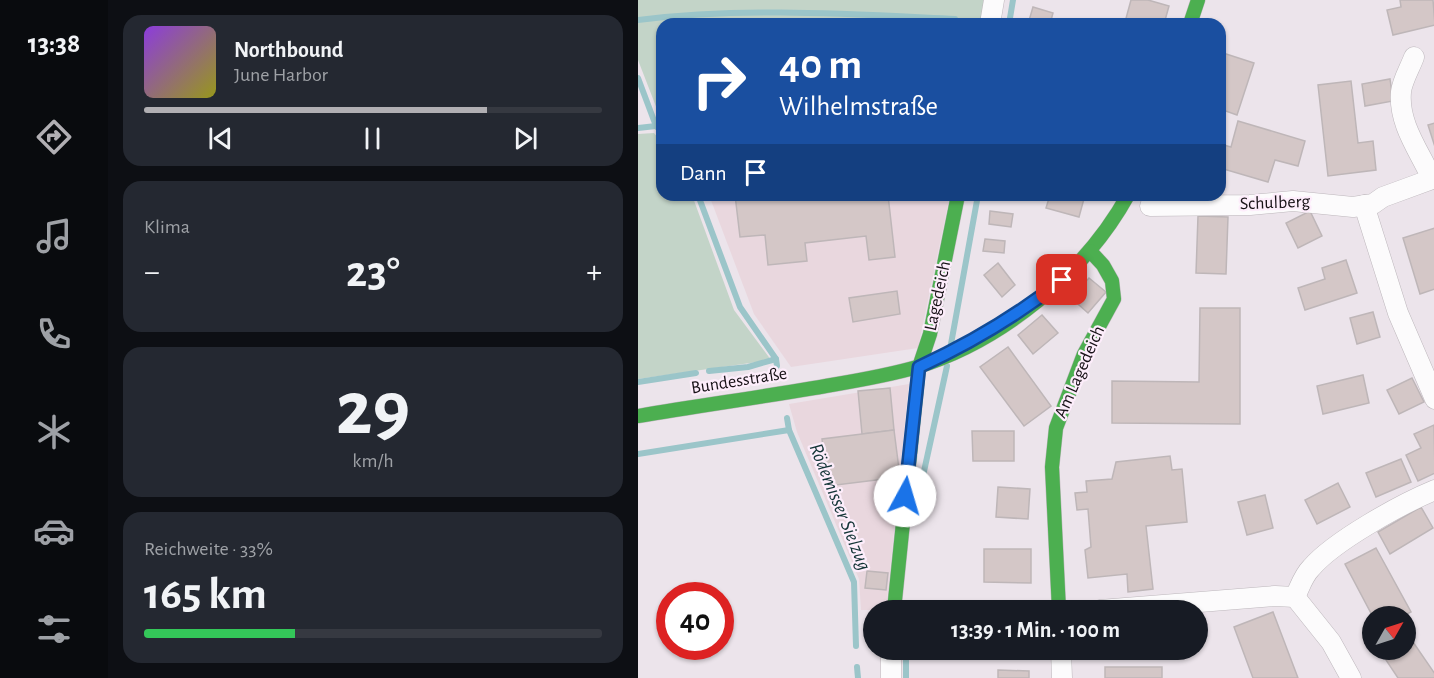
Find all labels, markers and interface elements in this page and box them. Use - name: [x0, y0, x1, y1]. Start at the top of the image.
- text: 13:38: [28, 30, 80, 57]
- text: Northbound: [234, 39, 343, 61]
- icon: right: [680, 42, 758, 120]
- text: 40 m: [779, 44, 862, 86]
- text: June Harbor: [234, 65, 328, 85]
- text: Wilhelmstraße: [779, 93, 938, 120]
- icon: directions: [33, 116, 75, 158]
- icon: previous: [204, 122, 237, 155]
- icon: pause: [356, 122, 389, 155]
- icon: next: [509, 122, 542, 155]
- icon: arrive: [739, 156, 772, 189]
- text: Dann: [680, 162, 727, 184]
- street label: Schulberg: [1240, 193, 1311, 213]
- icon: music: [33, 215, 75, 257]
- text: Klima: [144, 217, 190, 237]
- text: 23°: [346, 250, 400, 295]
- pin: [1036, 254, 1087, 305]
- text: −: [144, 256, 160, 289]
- text: +: [586, 256, 602, 289]
- street label: Lagedeich: [922, 259, 954, 333]
- icon: arrive: [1045, 263, 1078, 296]
- icon: phone: [33, 313, 75, 355]
- street label: Am Lagedeich: [1052, 323, 1108, 421]
- street label: Bundesstraße: [690, 365, 788, 397]
- text: 29: [336, 371, 410, 449]
- icon: climate: [33, 411, 75, 453]
- water label: Rödemisser Sielzug: [805, 441, 875, 573]
- text: km/h: [352, 451, 394, 471]
- position arrow: [873, 464, 937, 528]
- icon: car: [33, 510, 75, 552]
- text: Reichweite · 33%: [144, 539, 273, 559]
- text: 165 km: [144, 572, 267, 617]
- speed limit sign: 40: [656, 582, 734, 660]
- north arrow: [1362, 606, 1416, 660]
- map controls: [1362, 606, 1416, 660]
- icon: filters: [33, 608, 75, 650]
- text: 13:39 · 1 Min. · 100 m: [951, 619, 1120, 641]

